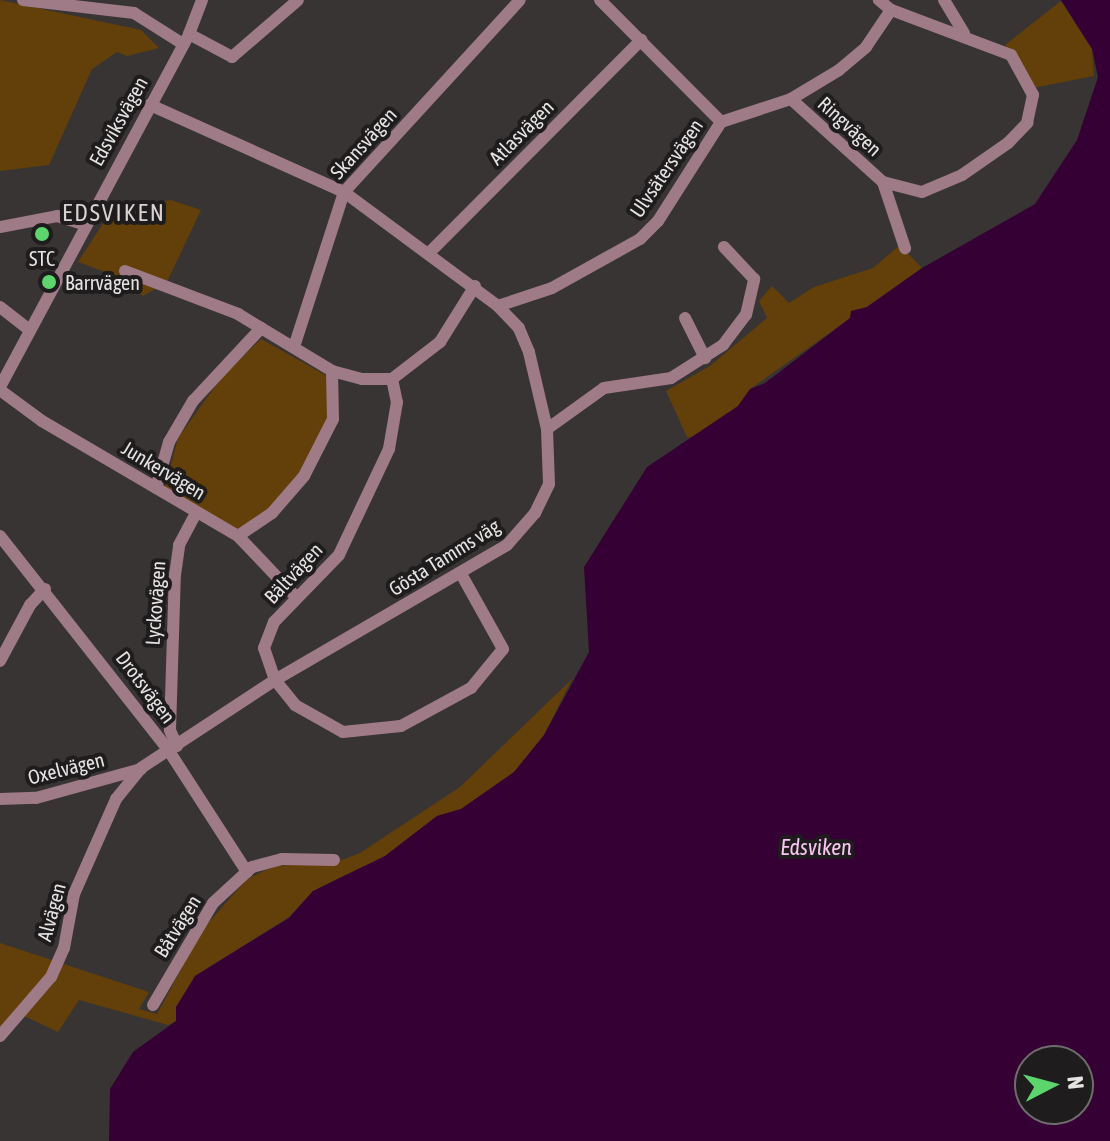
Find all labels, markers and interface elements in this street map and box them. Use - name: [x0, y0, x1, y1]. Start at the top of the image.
- street label: Edsviksvägen: [84, 72, 152, 170]
- street label: Ringvägen: [813, 91, 887, 161]
- street label: Atlasvägen: [484, 95, 558, 169]
- street label: Skansvägen: [325, 102, 401, 184]
- street label: Ulvsätersvägen: [624, 114, 708, 222]
- district label: EDSVIKEN: [62, 199, 166, 227]
- marker: STC: [33, 225, 51, 243]
- place label: STC: [29, 246, 55, 270]
- place label: Barrvägen: [65, 270, 140, 294]
- marker: Barrvägen: [40, 273, 58, 291]
- street label: Junkervägen: [118, 436, 210, 504]
- street label: Gösta Tamms väg: [384, 513, 504, 601]
- street label: Bältvägen: [259, 538, 327, 608]
- street label: Lyckovägen: [140, 560, 170, 646]
- street label: Drotsvägen: [111, 646, 181, 728]
- street label: Oxelvägen: [25, 747, 107, 789]
- water label: Edsviken: [780, 835, 852, 861]
- street label: Alvägen: [32, 880, 70, 944]
- street label: Båtvägen: [149, 890, 205, 962]
- north arrow: [1014, 1045, 1094, 1125]
- text: N: [1062, 1075, 1089, 1091]

